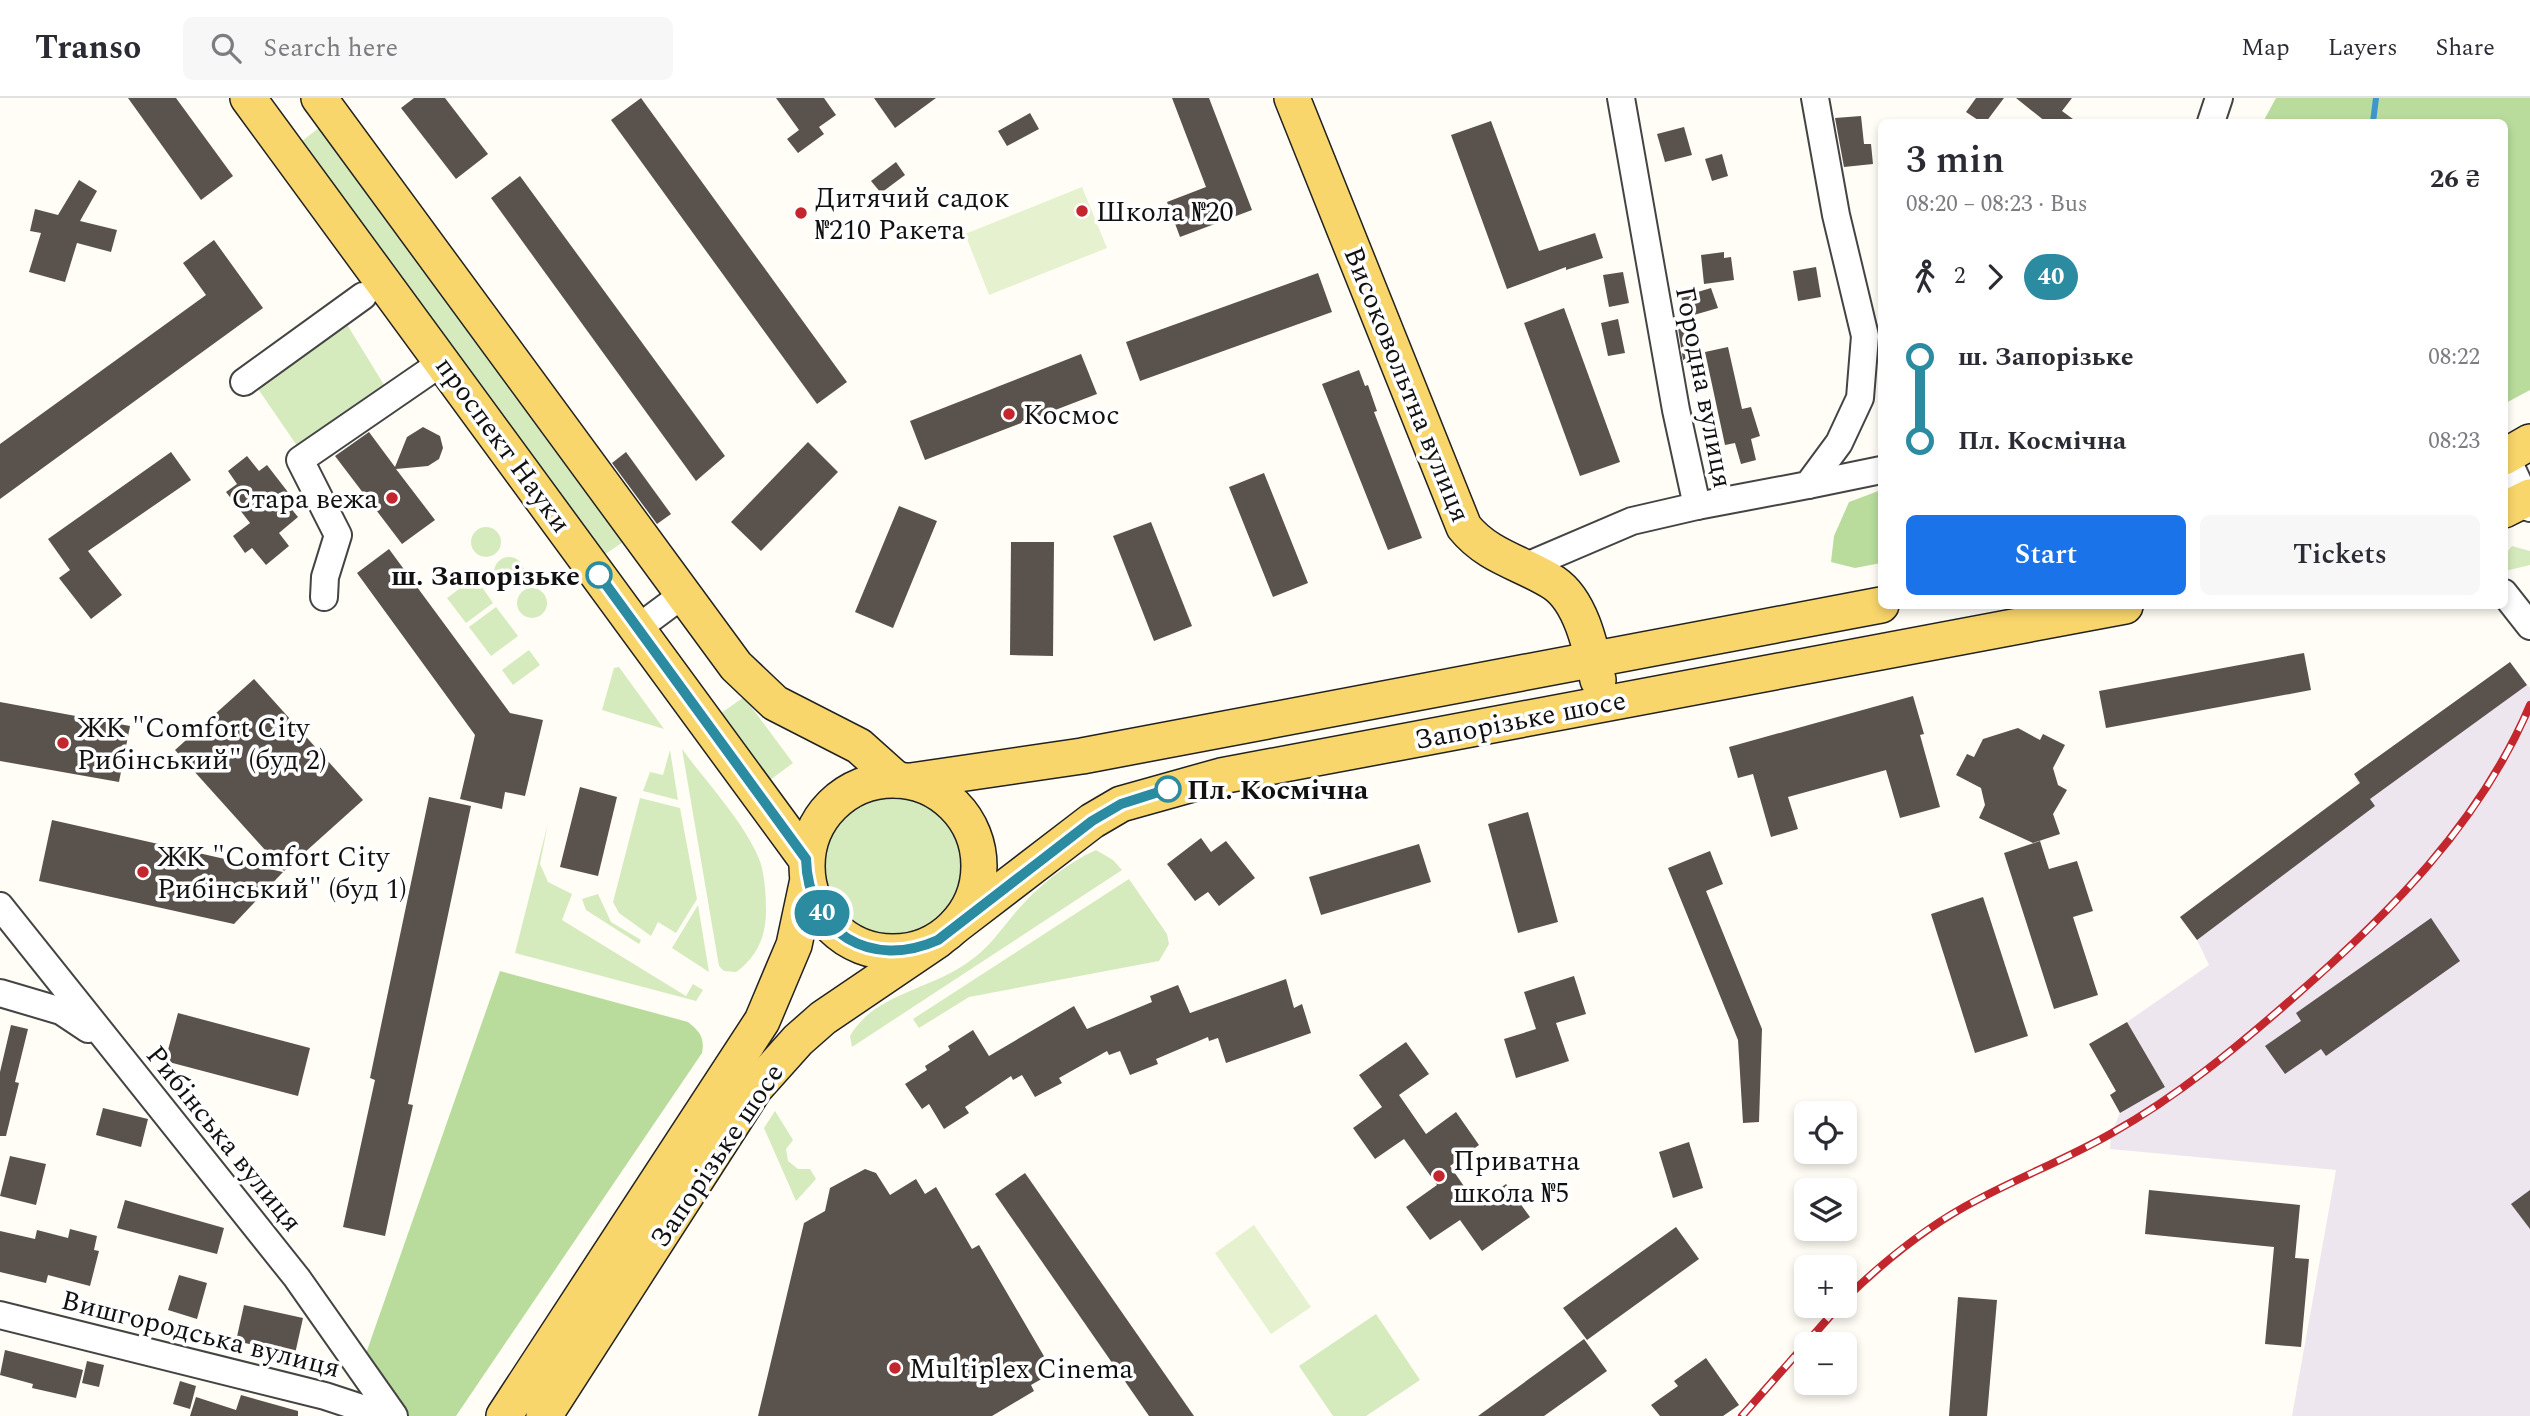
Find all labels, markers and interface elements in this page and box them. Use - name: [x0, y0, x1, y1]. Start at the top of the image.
- search box: [183, 17, 673, 80]
- text: Transo: [35, 23, 141, 73]
- text: Search here: [263, 28, 398, 68]
- icon: search: [207, 29, 245, 67]
- text: Map: [2241, 30, 2290, 66]
- text: Layers: [2328, 30, 2398, 66]
- text: Share: [2436, 30, 2495, 66]
- text: 3 min: [1906, 132, 2005, 190]
- text: 26 ₴: [2430, 159, 2480, 199]
- place label: Дитячий садок №210 Ракета: [815, 177, 1010, 252]
- text: 08:20 – 08:23 · Bus: [1906, 187, 2088, 222]
- place label: Школа №20: [1096, 191, 1234, 234]
- marker: Школа №20: [1074, 203, 1090, 219]
- marker: Дитячий садок №210 Ракета: [793, 205, 809, 221]
- street label: Високовольтна вулиця: [1332, 240, 1482, 529]
- icon: walk: [1906, 258, 1944, 296]
- icon: forward: [1976, 258, 2014, 296]
- text: 2: [1954, 259, 1966, 294]
- text: 40: [2038, 259, 2064, 295]
- street label: Городна вулиця: [1663, 283, 1744, 492]
- text: ш. Запорізьке: [1958, 337, 2134, 377]
- text: 08:22: [2428, 340, 2480, 375]
- street label: проспект Науки: [424, 348, 582, 542]
- place label: Космос: [1023, 394, 1120, 437]
- marker: Космос: [1001, 406, 1017, 422]
- text: Пл. Космічна: [1958, 421, 2127, 461]
- text: 08:23: [2428, 424, 2480, 459]
- place label: Стара вежа: [231, 478, 378, 521]
- marker: Стара вежа: [384, 490, 400, 506]
- button: Start: [1906, 515, 2186, 595]
- button: Tickets: [2200, 515, 2480, 595]
- place label: ш. Запорізьке: [391, 555, 580, 598]
- marker: ш. Запорізьке: [586, 562, 612, 588]
- street label: Запорізьке шосе: [1411, 679, 1630, 762]
- place label: ЖК "Comfort City Рибінський" (буд 2): [77, 707, 327, 782]
- marker: ЖК "Comfort City Рибінський" (буд 2): [55, 735, 71, 751]
- place label: Пл. Космічна: [1187, 769, 1369, 812]
- marker: Пл. Космічна: [1155, 776, 1181, 802]
- place label: ЖК "Comfort City Рибінський" (буд 1): [157, 836, 407, 911]
- marker: ЖК "Comfort City Рибінський" (буд 1): [135, 864, 151, 880]
- line badge: 40: [790, 890, 854, 936]
- text: 40: [809, 895, 835, 931]
- street label: Рибінська вулиця: [135, 1036, 313, 1242]
- street label: Запорізьке шосе: [639, 1055, 795, 1257]
- map controls: [1794, 1101, 1857, 1395]
- button: locate: [1794, 1101, 1857, 1164]
- place label: Приватна школа №5: [1453, 1140, 1580, 1215]
- marker: Приватна школа №5: [1431, 1168, 1447, 1184]
- button: layers: [1794, 1178, 1857, 1241]
- button: +: [1794, 1255, 1857, 1318]
- street label: Вишгородська вулиця: [57, 1279, 345, 1390]
- button: −: [1794, 1332, 1857, 1395]
- place label: Multiplex Cinema: [909, 1348, 1134, 1391]
- marker: Multiplex Cinema: [887, 1360, 903, 1376]

